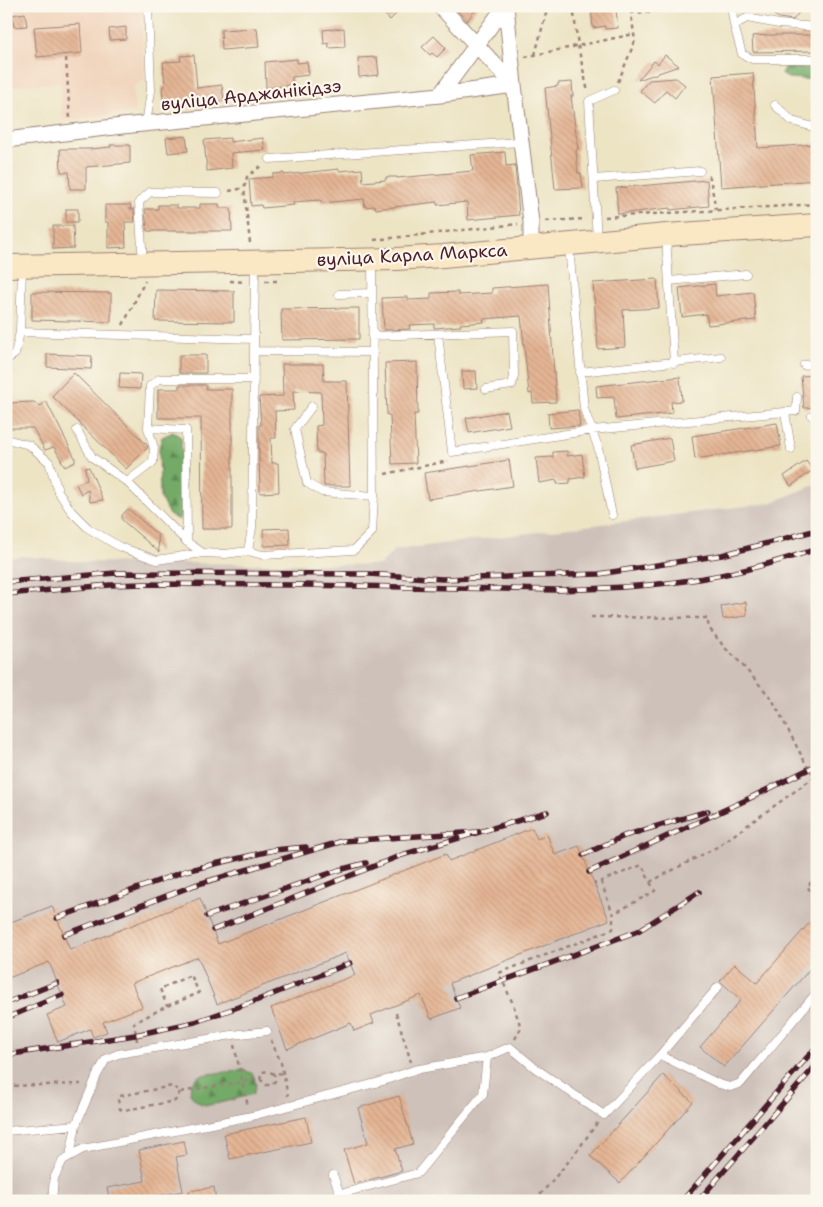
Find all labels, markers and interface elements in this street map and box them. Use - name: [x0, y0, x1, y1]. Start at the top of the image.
- street label: вуліца Арджанікідзэ: [160, 74, 342, 116]
- street label: вуліца Карла Маркса: [316, 238, 508, 272]

